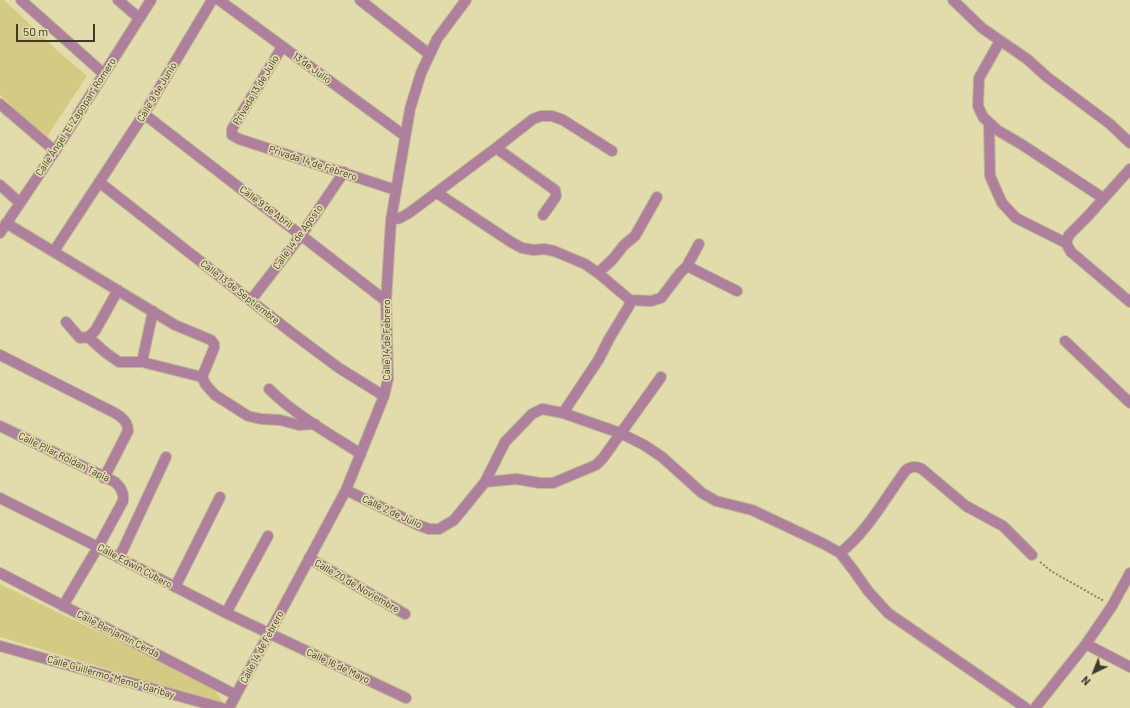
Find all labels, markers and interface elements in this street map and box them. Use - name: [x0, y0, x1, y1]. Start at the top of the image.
- scale bar: [18, 16, 97, 42]
- text: 50 m: [23, 24, 48, 38]
- street label: 13 de Julio: [290, 50, 334, 86]
- street label: Privada 13 de Julio: [230, 53, 282, 127]
- street label: Calle Ángel "El Zapopan" Romero: [33, 56, 119, 178]
- street label: Calle 9 de Junio: [134, 60, 180, 124]
- street label: Privada 14 de Febrero: [267, 143, 359, 183]
- street label: Calle 9 de Abril: [237, 183, 295, 231]
- street label: Calle 14 de Agosto: [270, 202, 326, 272]
- street label: Calle 13 de Septiembre: [198, 257, 282, 327]
- street label: Calle 14 de Febrero: [381, 300, 393, 380]
- street label: Calle Pilar Roldan Tapia: [16, 430, 112, 484]
- street label: Calle 2 de Julio: [360, 493, 424, 531]
- street label: Calle Edwin Cubero: [96, 541, 174, 591]
- street label: Calle 20 de Noviembre: [312, 557, 402, 615]
- street label: Calle Benjamín Cerda: [75, 608, 161, 660]
- street label: Calle 14 de Febrero: [238, 608, 286, 686]
- street label: Calle 16 de Mayo: [304, 646, 372, 686]
- north arrow: [1074, 652, 1114, 692]
- street label: Calle Guillermo "Memo" Garibay: [46, 653, 176, 701]
- text: N: [1078, 674, 1093, 688]

